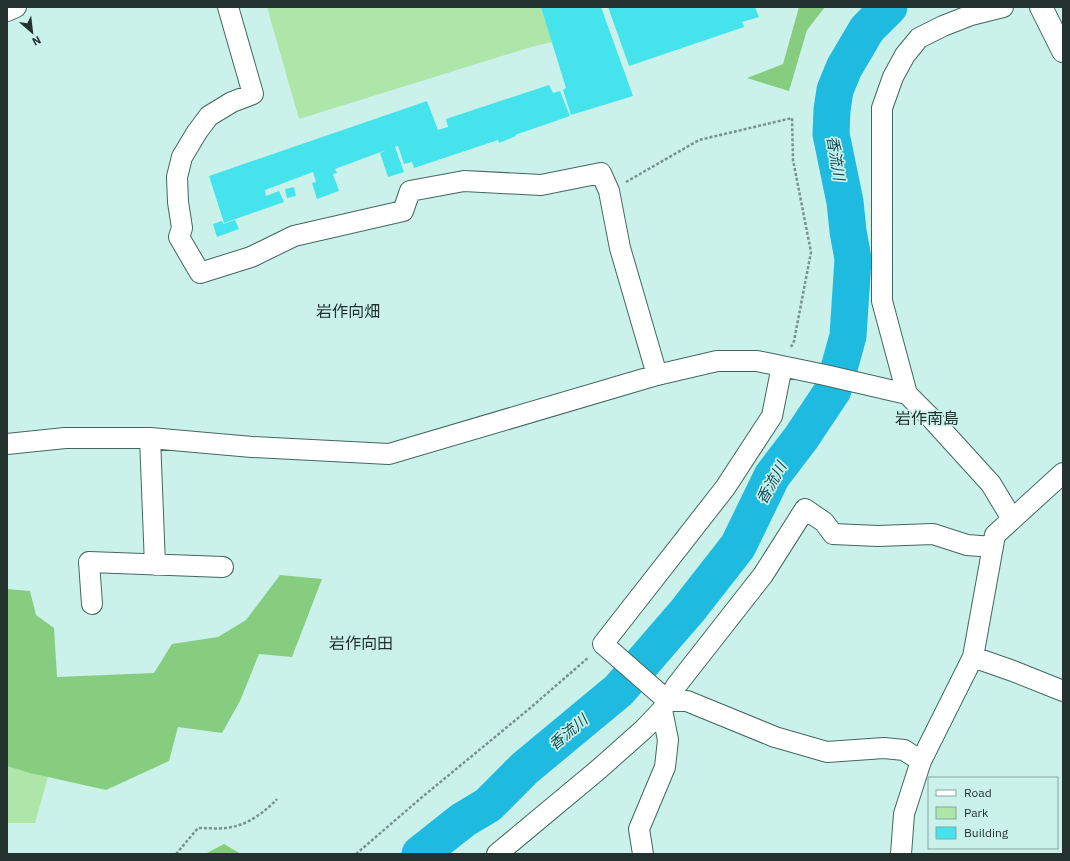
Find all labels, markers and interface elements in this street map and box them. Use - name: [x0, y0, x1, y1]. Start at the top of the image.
- north arrow: [12, 12, 52, 52]
- text: N: [30, 33, 43, 49]
- water label: 香流川: [823, 134, 849, 184]
- district label: 岩作向畑: [316, 301, 380, 321]
- district label: 岩作南島: [895, 408, 959, 428]
- water label: 香流川: [752, 457, 791, 507]
- district label: 岩作向田: [329, 633, 393, 653]
- water label: 香流川: [545, 709, 593, 754]
- legend: [928, 777, 1058, 849]
- text: Road: [964, 785, 992, 800]
- text: Park: [964, 805, 989, 820]
- text: Building: [964, 825, 1009, 840]

